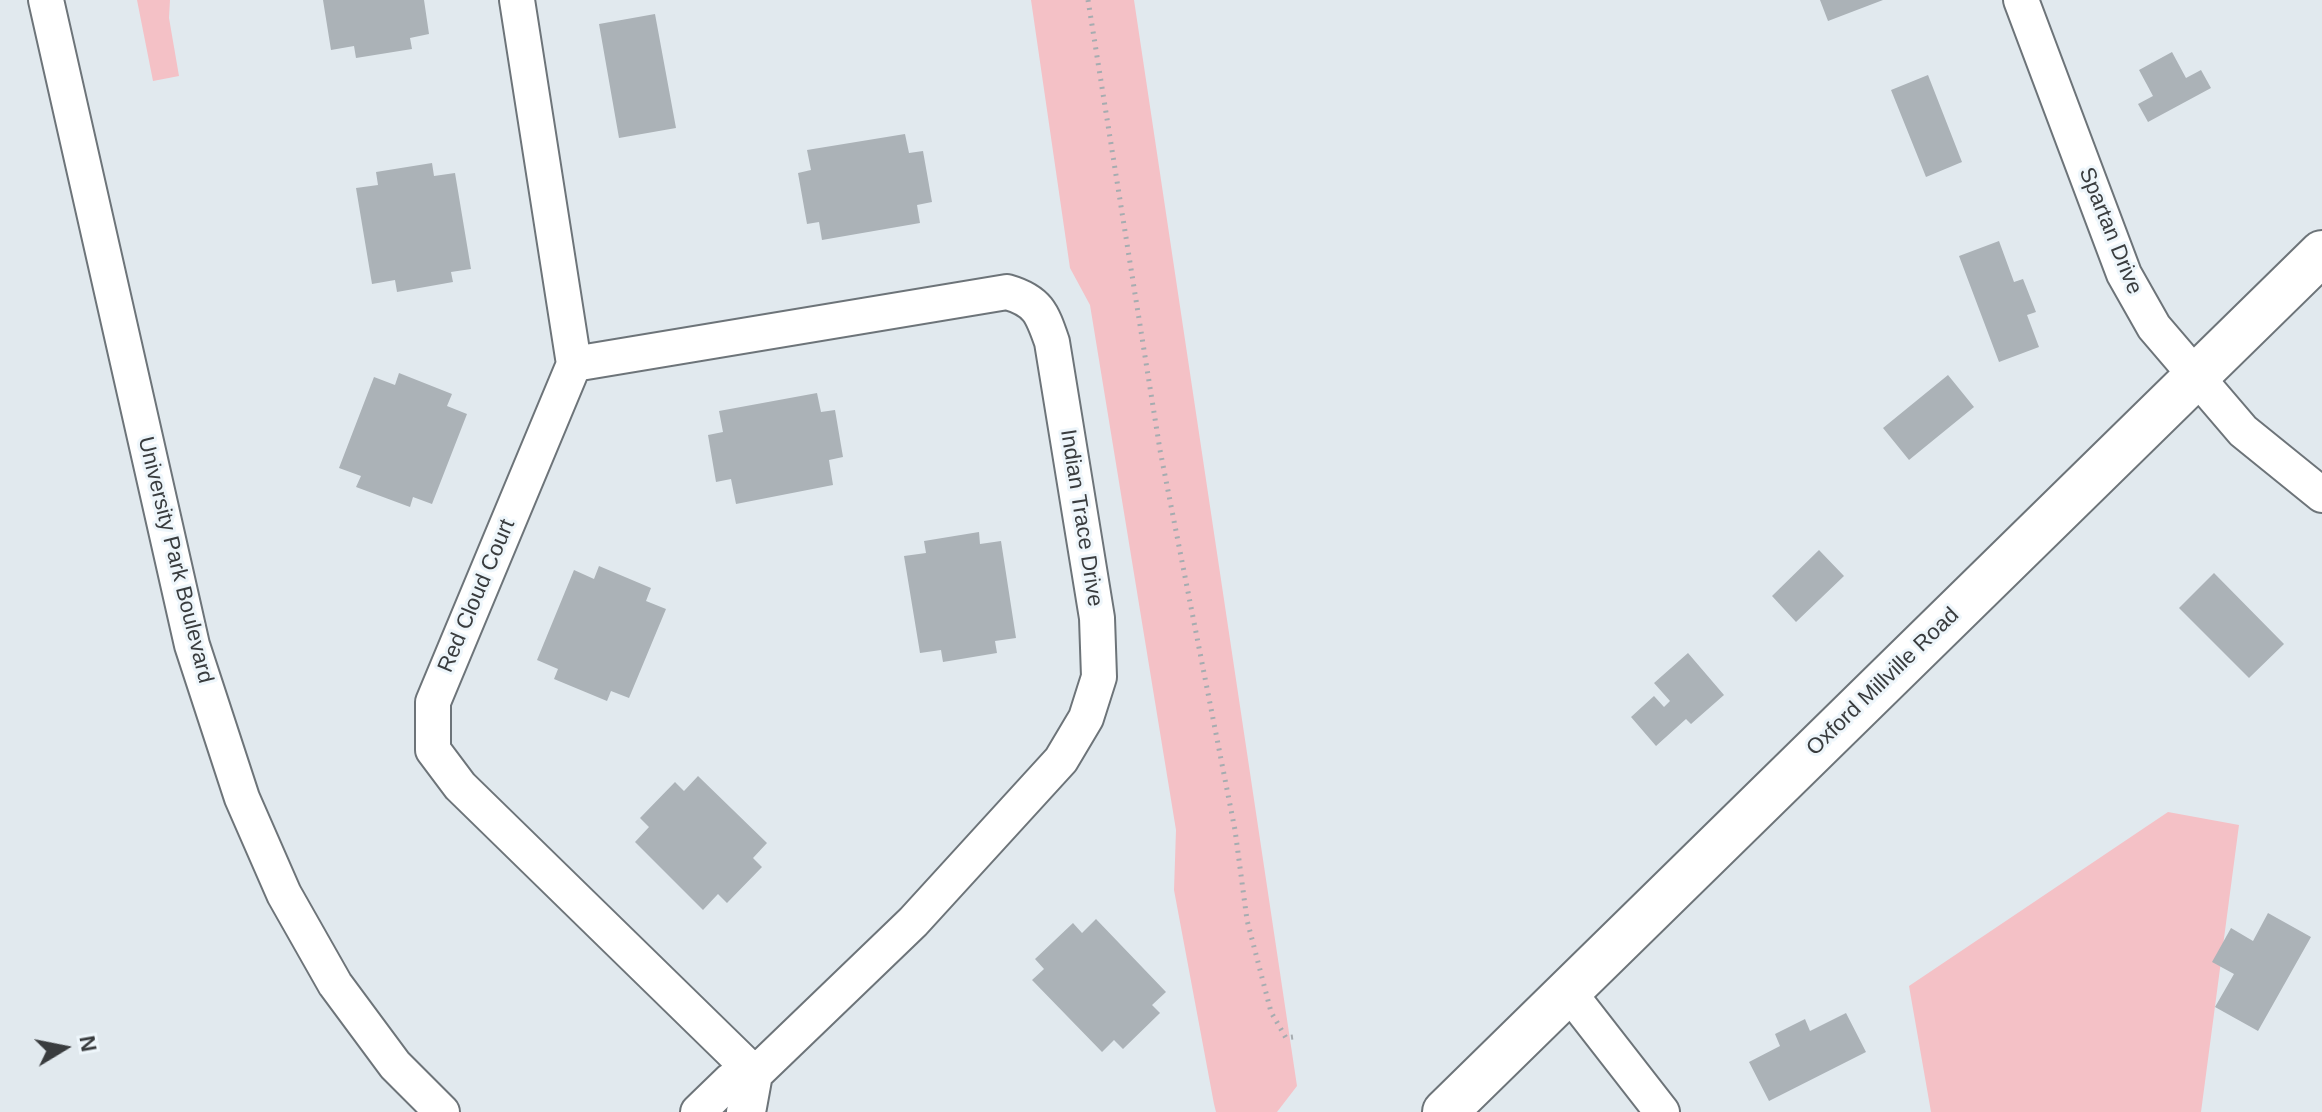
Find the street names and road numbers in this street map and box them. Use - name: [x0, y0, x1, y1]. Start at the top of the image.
- street label: Spartan Drive: [2073, 164, 2147, 298]
- street label: Indian Trace Drive: [1054, 428, 1108, 608]
- street label: University Park Boulevard: [132, 434, 218, 686]
- street label: Red Cloud Court: [433, 515, 521, 677]
- street label: Oxford Millville Road: [1801, 602, 1965, 762]

